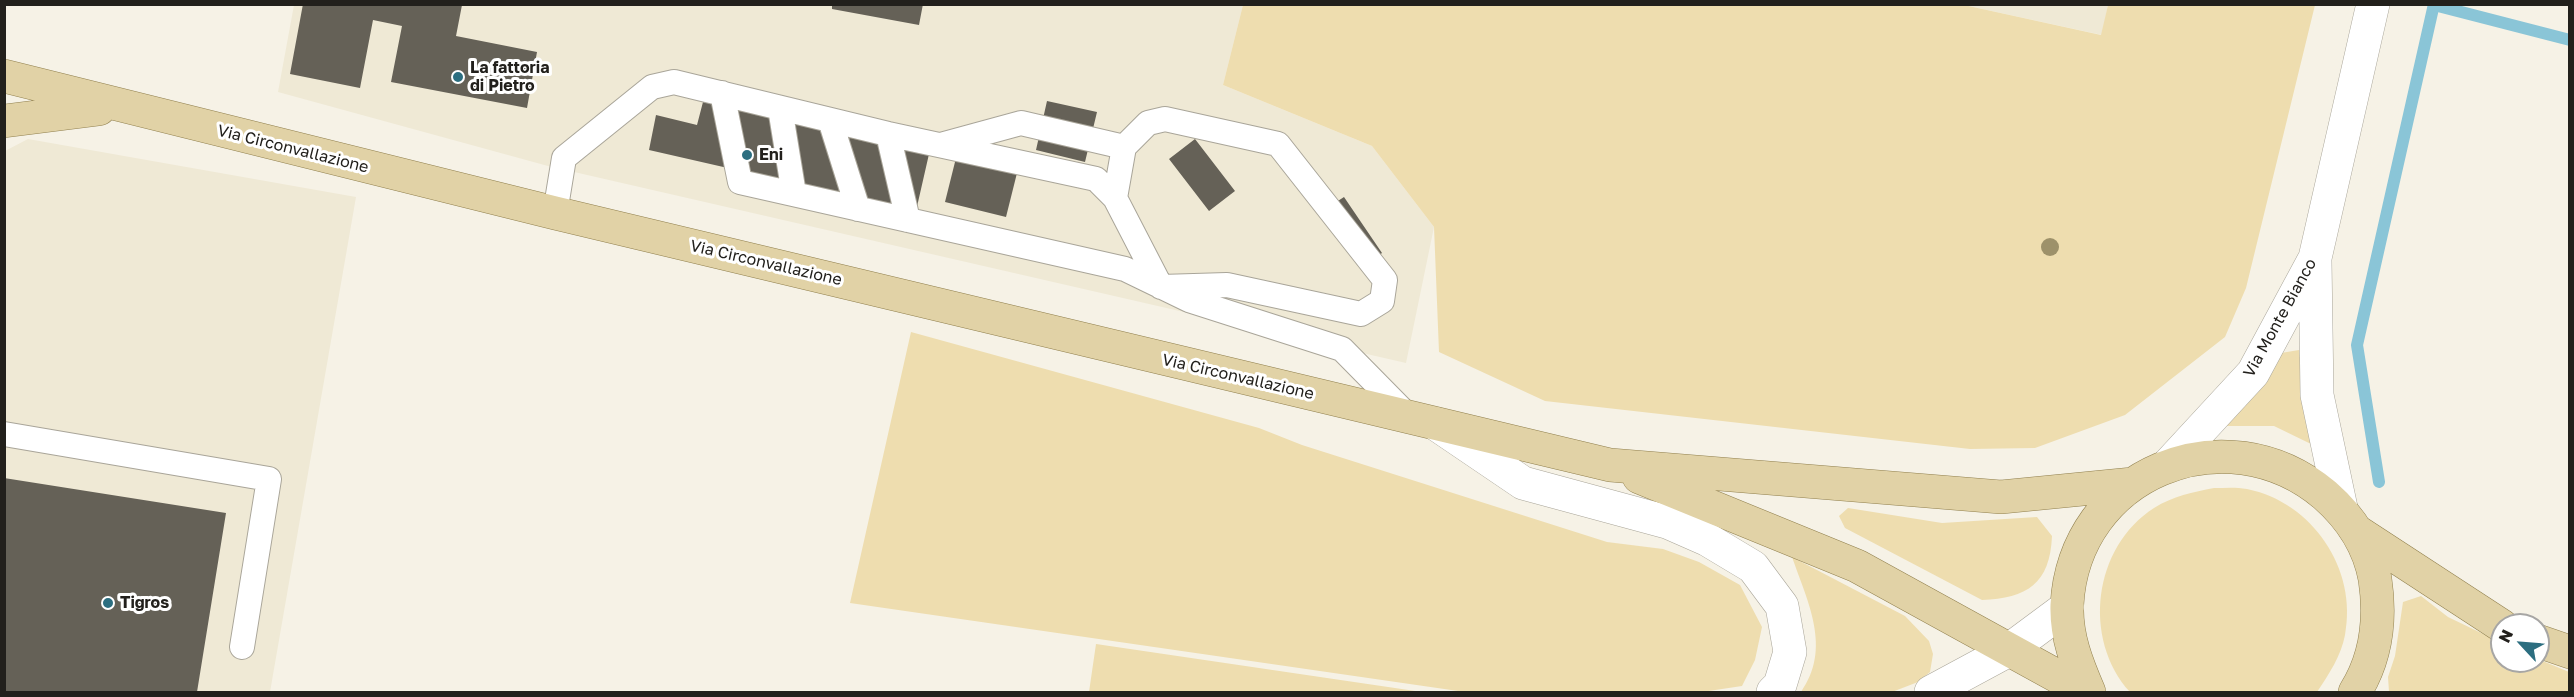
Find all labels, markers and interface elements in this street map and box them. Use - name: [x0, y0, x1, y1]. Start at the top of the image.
- place label: La fattoria di Pietro: [470, 58, 550, 96]
- marker: La fattoria di Pietro: [451, 70, 465, 84]
- street label: Via Circonvallazione: [215, 121, 371, 177]
- place label: Eni: [759, 145, 783, 165]
- marker: Eni: [740, 148, 754, 162]
- street label: Via Circonvallazione: [688, 236, 844, 290]
- street label: Via Monte Bianco: [2239, 255, 2321, 381]
- street label: Via Circonvallazione: [1160, 350, 1316, 404]
- place label: Tigros: [120, 593, 169, 613]
- marker: Tigros: [101, 596, 115, 610]
- north arrow: [2490, 613, 2550, 673]
- text: N: [2494, 626, 2517, 646]

